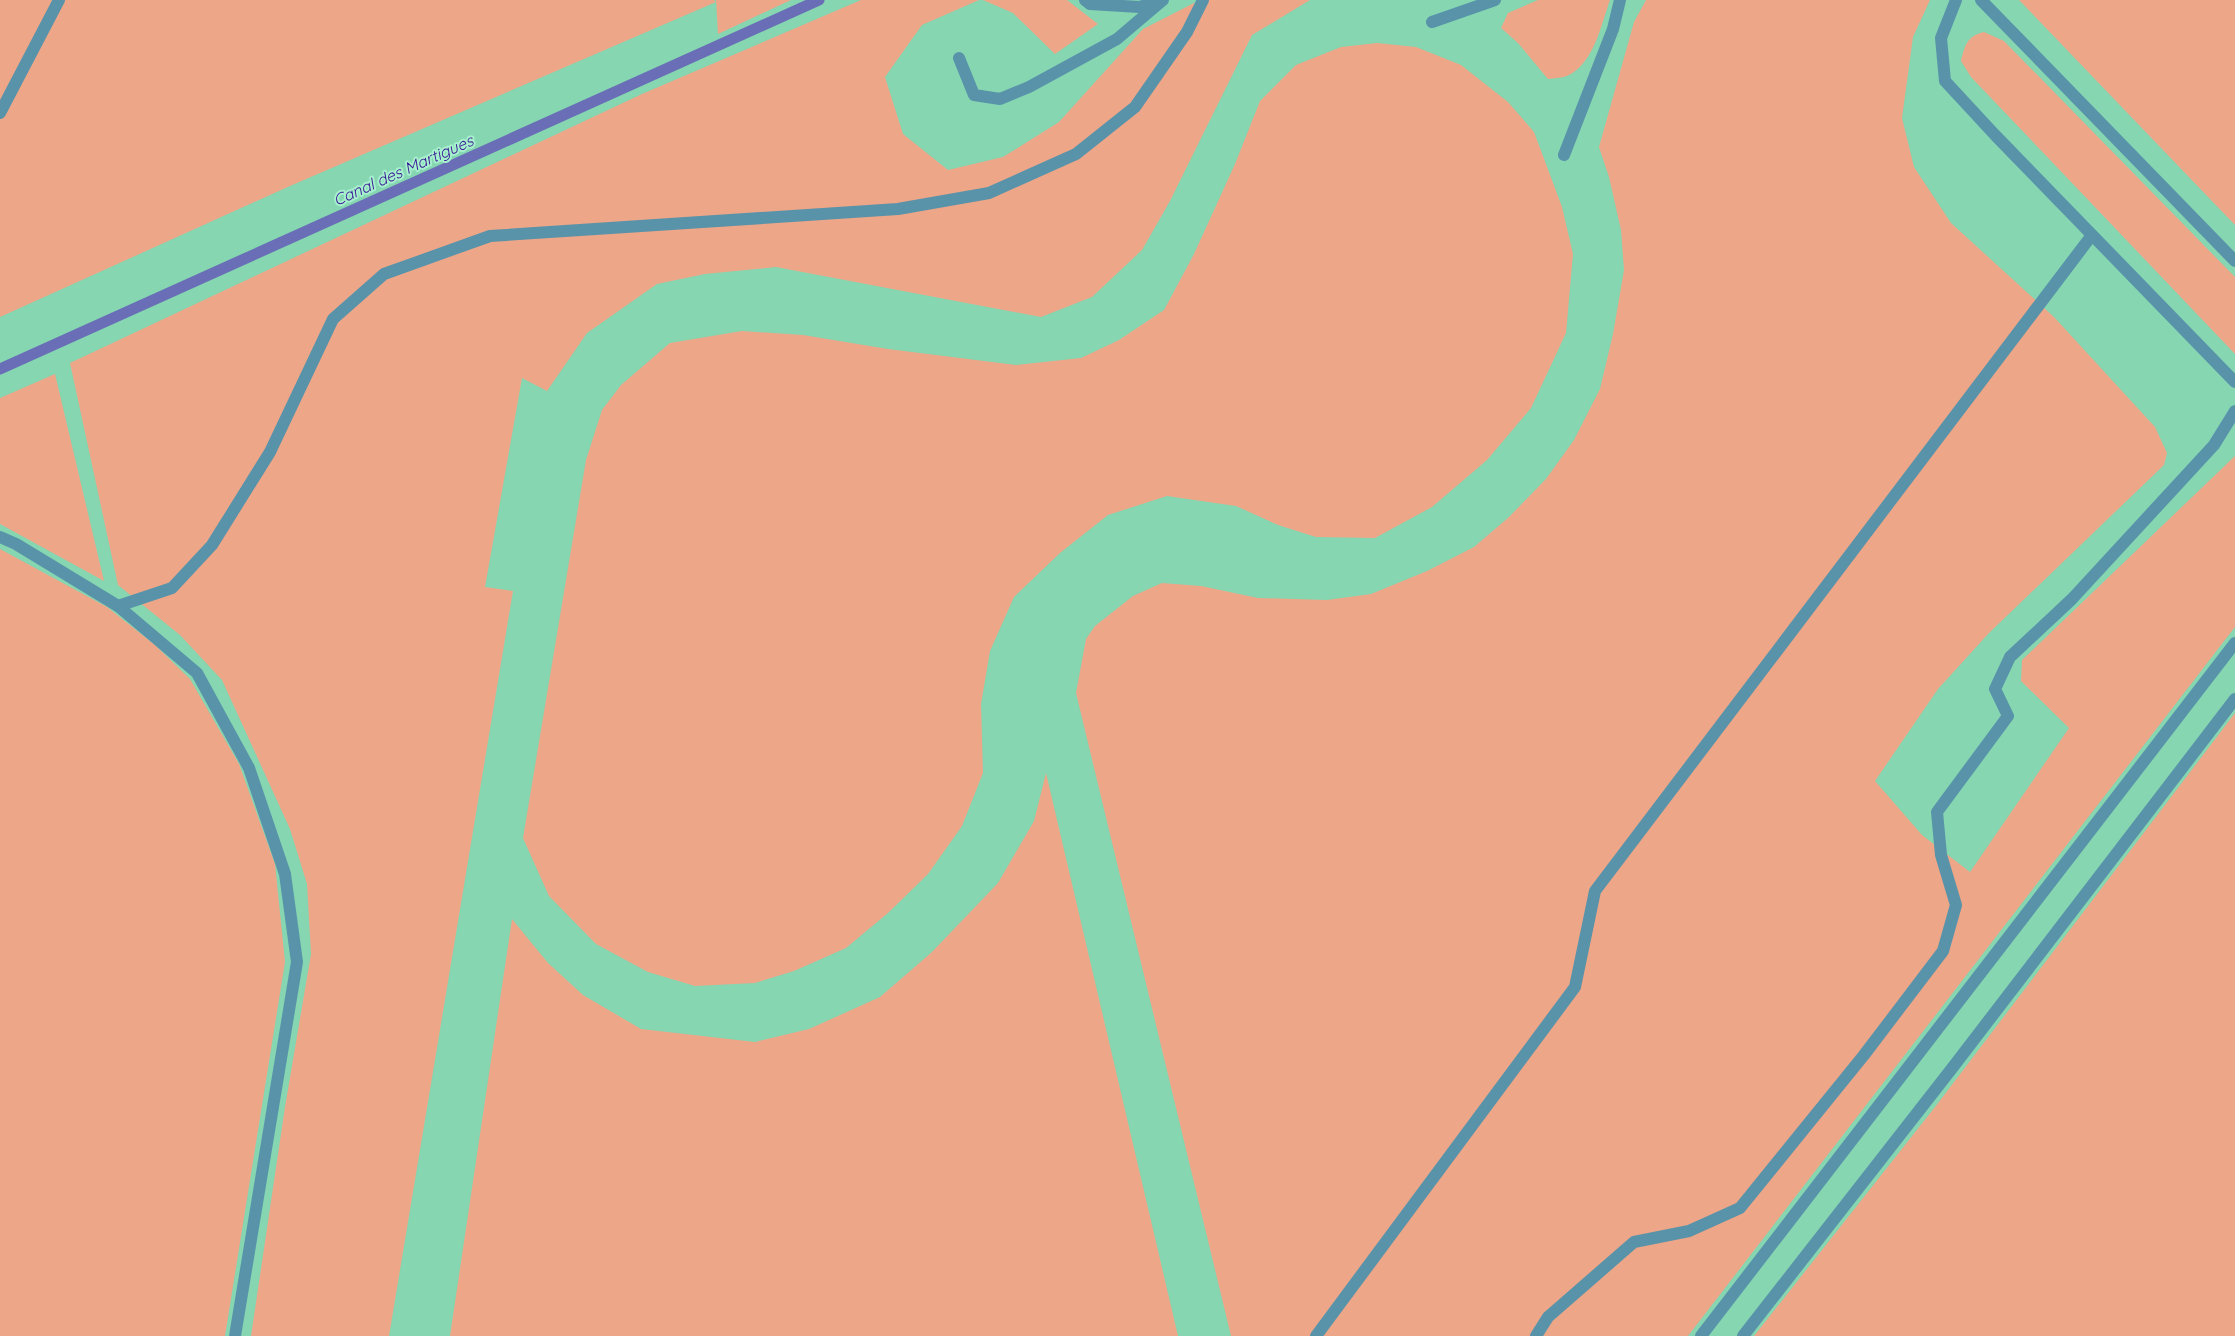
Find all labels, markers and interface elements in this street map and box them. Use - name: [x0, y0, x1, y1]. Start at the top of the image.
- water label: Canal des Martigues: [330, 130, 477, 210]

